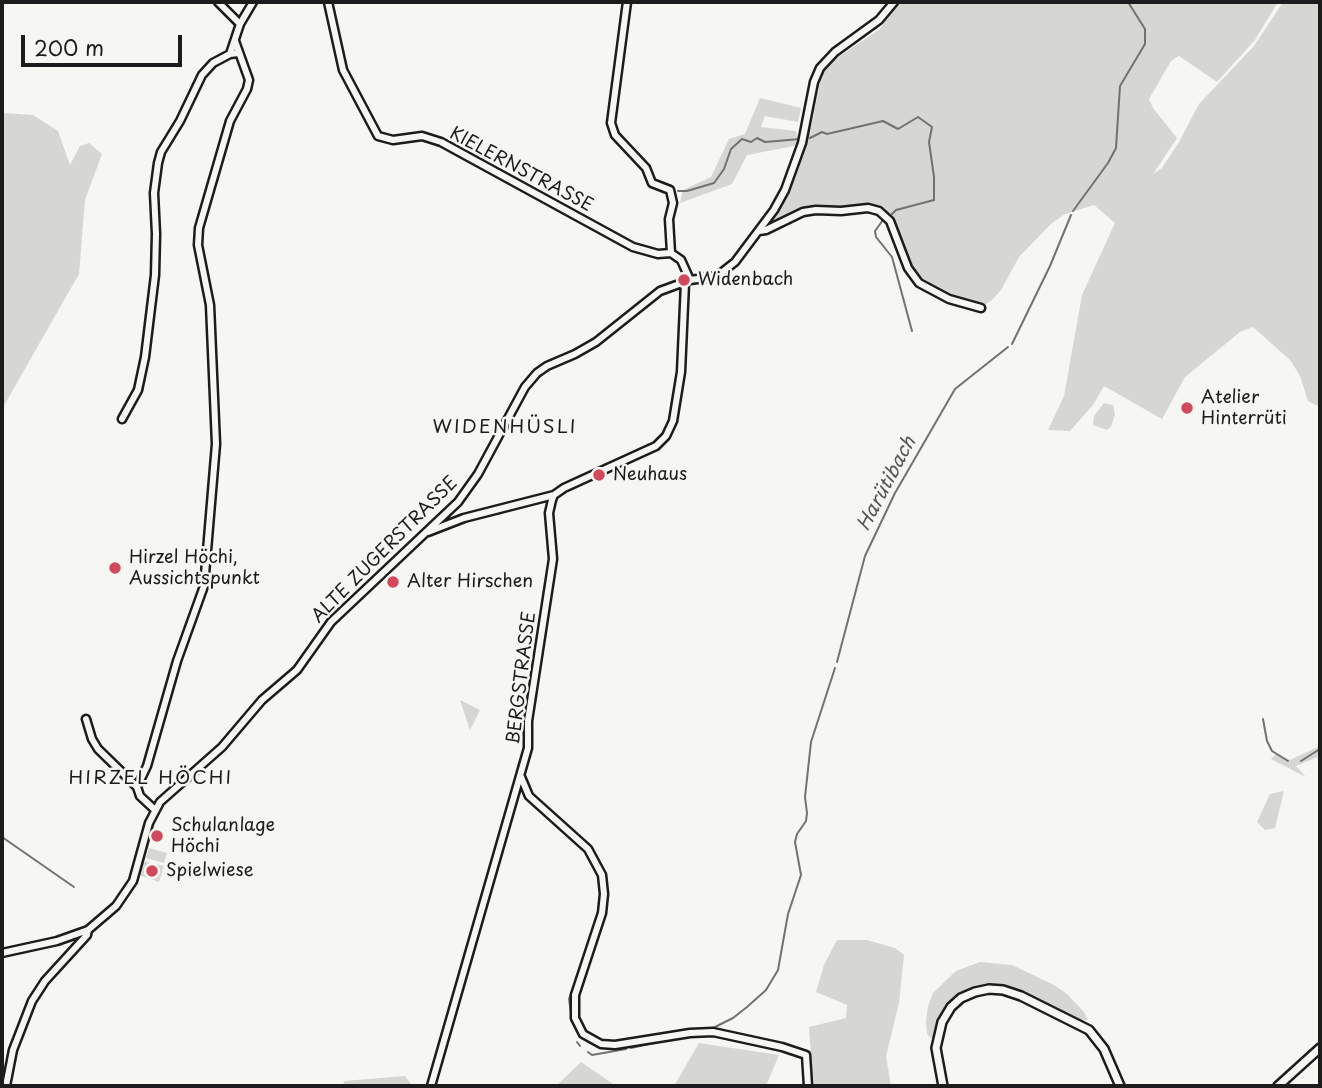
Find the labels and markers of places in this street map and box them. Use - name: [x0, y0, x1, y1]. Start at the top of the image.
- place label: Widenbach: [698, 269, 793, 291]
- marker: Widenbach: [676, 272, 692, 288]
- place label: Atelier Hinterrüti: [1201, 387, 1287, 430]
- marker: Atelier Hinterrüti: [1179, 400, 1195, 416]
- place label: Neuhaus: [613, 464, 687, 486]
- marker: Neuhaus: [591, 467, 607, 483]
- place label: Hirzel Höchi, Aussichtspunkt: [129, 547, 260, 590]
- marker: Hirzel Höchi, Aussichtspunkt: [107, 560, 123, 576]
- place label: Alter Hirschen: [407, 571, 533, 593]
- marker: Alter Hirschen: [385, 574, 401, 590]
- place label: Schulanlage Höchi: [171, 815, 275, 858]
- marker: Schulanlage Höchi: [149, 828, 165, 844]
- place label: Spielwiese: [166, 860, 254, 882]
- marker: Spielwiese: [144, 863, 160, 879]

